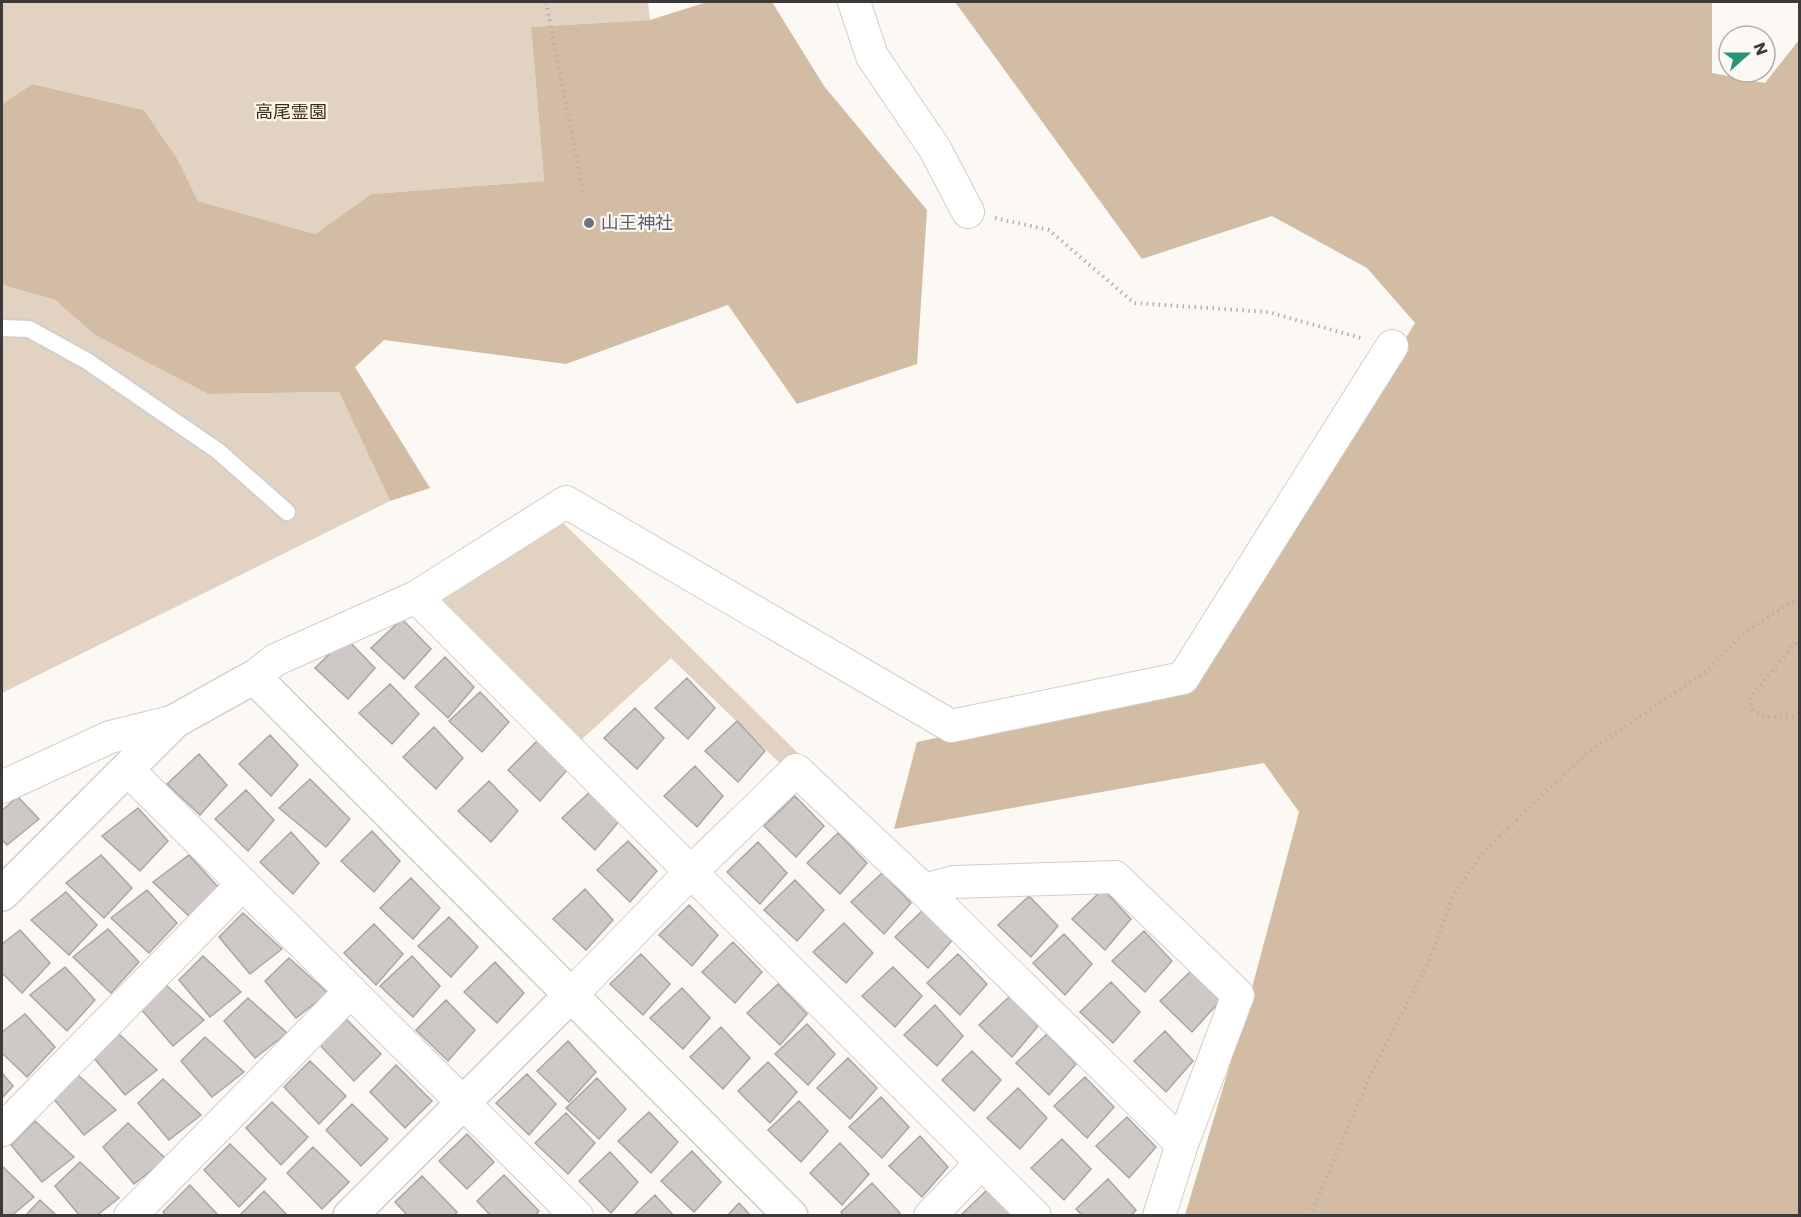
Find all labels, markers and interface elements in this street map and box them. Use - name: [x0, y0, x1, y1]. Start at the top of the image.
- north arrow: [1717, 24, 1777, 84]
- text: N: [1748, 39, 1773, 59]
- park label: 高尾霊園: [255, 99, 327, 124]
- place label: 山王神社: [601, 210, 673, 235]
- marker: 山王神社: [582, 216, 596, 230]

